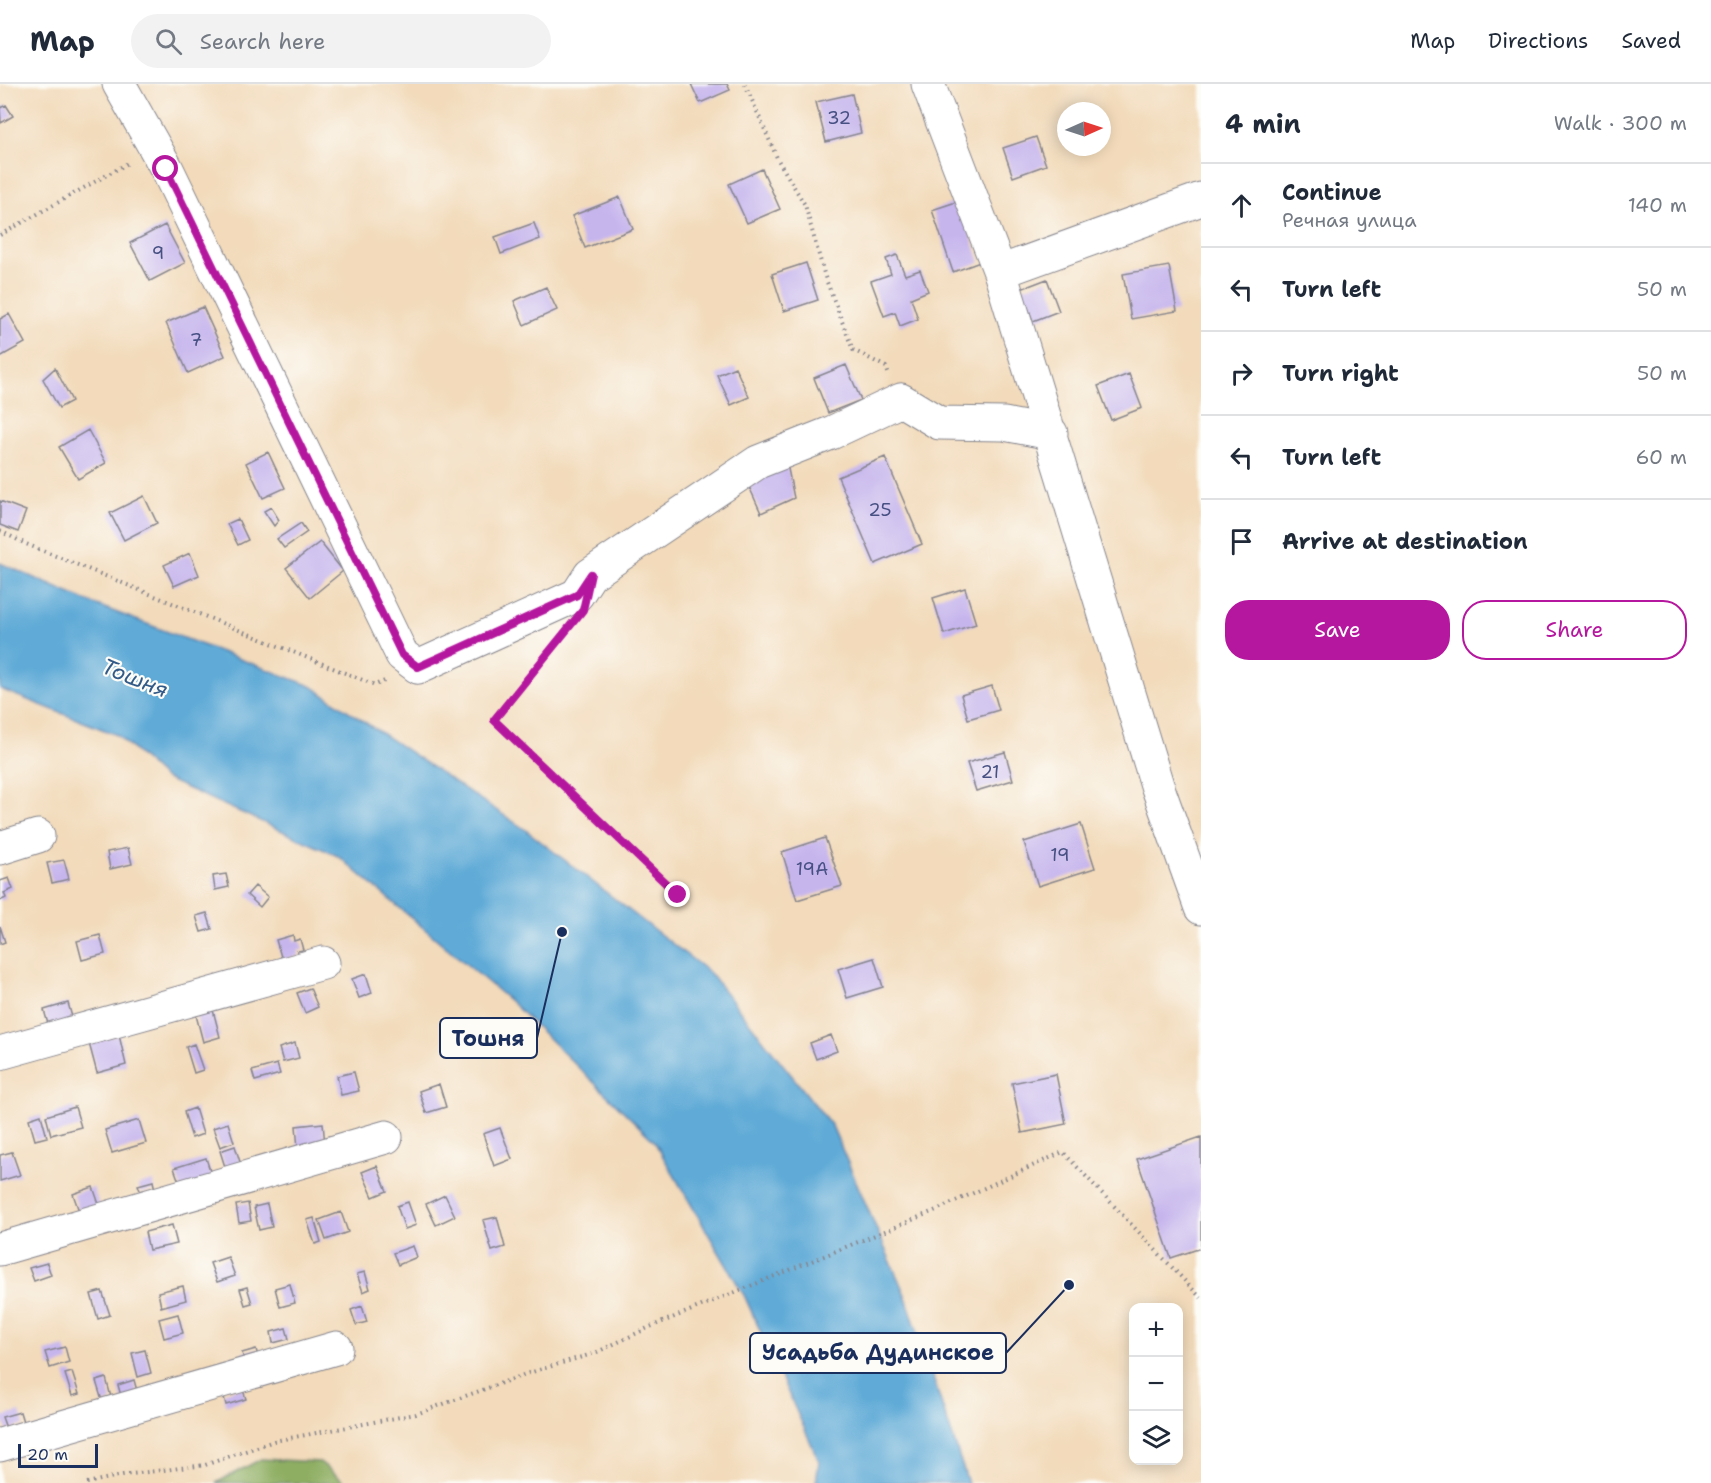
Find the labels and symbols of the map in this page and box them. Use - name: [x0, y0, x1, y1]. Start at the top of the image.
- north arrow: [1057, 102, 1111, 156]
- house number: 32: [827, 106, 851, 130]
- route start: [152, 155, 178, 181]
- house number: 9: [152, 241, 164, 265]
- house number: 7: [190, 328, 202, 352]
- house number: 25: [868, 498, 892, 522]
- water label: Тошня: [98, 652, 172, 704]
- house number: 21: [980, 760, 1000, 784]
- house number: 19: [1050, 843, 1070, 867]
- house number: 19А: [796, 857, 828, 881]
- route end: [664, 881, 690, 907]
- callout: Тошня: [440, 1018, 537, 1058]
- text: Тошня: [451, 1024, 525, 1053]
- callout: Усадьба Дудинское: [750, 1333, 1006, 1373]
- text: Усадьба Дудинское: [762, 1338, 994, 1367]
- scale bar: [18, 1441, 98, 1468]

